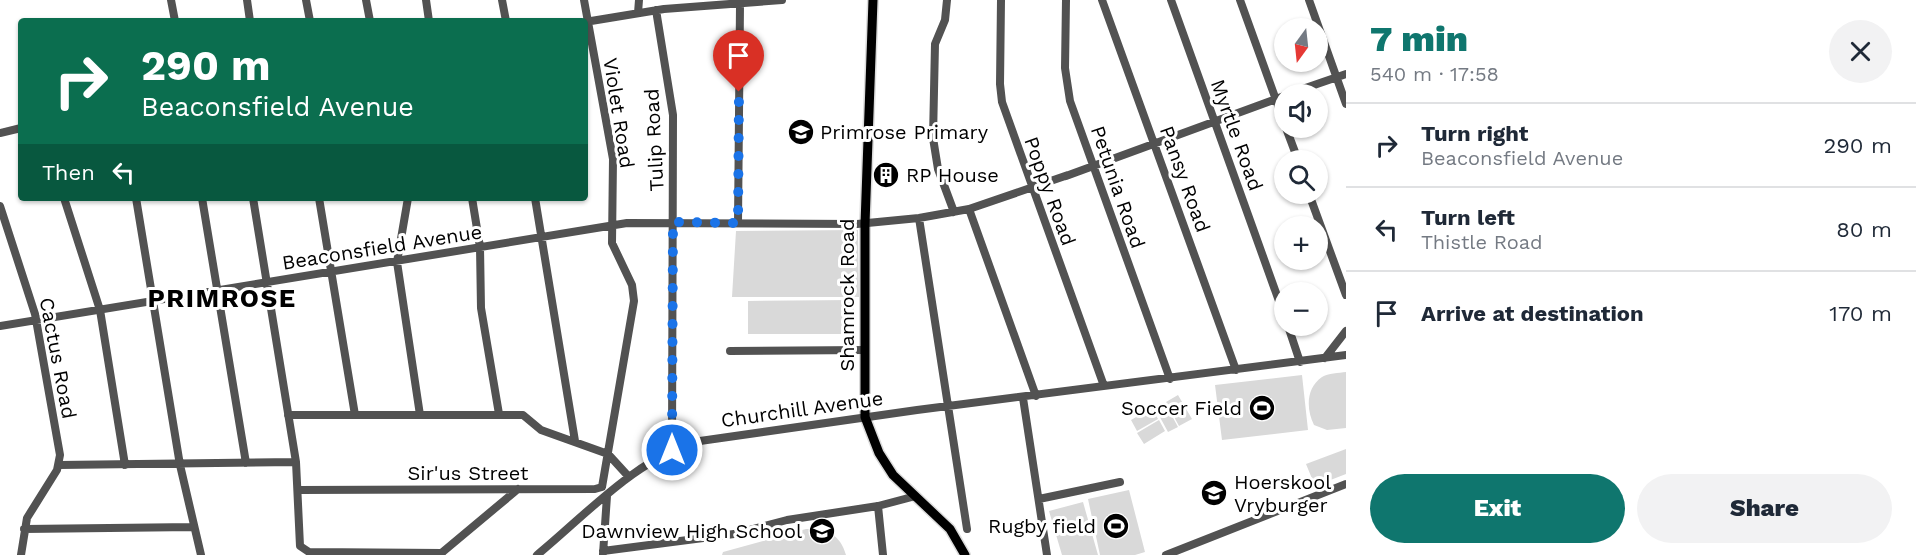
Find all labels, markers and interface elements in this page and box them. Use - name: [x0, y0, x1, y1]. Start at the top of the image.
- north arrow: [1274, 18, 1328, 72]
- map controls: [1274, 18, 1328, 336]
- text: 7 min: [1370, 18, 1468, 60]
- button: close: [1829, 20, 1892, 83]
- pin: [713, 30, 764, 92]
- icon: arrive: [722, 39, 755, 72]
- text: 290 m: [141, 41, 271, 90]
- icon: right: [42, 42, 120, 120]
- street label: Violet Road: [598, 56, 640, 170]
- text: 540 m · 17:58: [1370, 62, 1499, 86]
- street label: Myrtle Road: [1206, 76, 1268, 194]
- button: sound: [1274, 84, 1328, 138]
- street label: Tulip Road: [639, 88, 669, 192]
- text: Beaconsfield Avenue: [141, 91, 414, 123]
- school or university icon: Primrose Primary: [786, 117, 816, 147]
- place label: Primrose Primary: [820, 120, 989, 144]
- text: Turn right: [1421, 121, 1528, 146]
- street label: Petunia Road: [1086, 122, 1150, 252]
- street label: Pansy Road: [1155, 123, 1215, 235]
- icon: right: [1370, 129, 1403, 162]
- street label: Poppy Road: [1019, 133, 1081, 249]
- text: 290 m: [1823, 133, 1892, 158]
- text: Beaconsfield Avenue: [1421, 146, 1623, 170]
- button: search: [1274, 150, 1328, 204]
- icon: left: [107, 156, 140, 189]
- text: Then: [42, 160, 95, 185]
- building icon: RP House: [871, 160, 901, 190]
- place label: RP House: [906, 163, 999, 187]
- text: Turn left: [1421, 205, 1515, 230]
- icon: left: [1370, 213, 1403, 246]
- button: +: [1274, 216, 1328, 270]
- text: 80 m: [1836, 217, 1892, 242]
- street label: Shamrock Road: [835, 218, 859, 372]
- street label: Beaconsfield Avenue: [280, 219, 484, 275]
- text: Thistle Road: [1421, 230, 1543, 254]
- button: −: [1274, 282, 1328, 336]
- district label: PRIMROSE: [147, 283, 297, 313]
- street label: Cactus Road: [34, 295, 82, 421]
- icon: arrive: [1370, 297, 1403, 330]
- text: Arrive at destination: [1421, 301, 1644, 326]
- text: 170 m: [1829, 301, 1892, 326]
- street label: Churchill Avenue: [719, 386, 885, 432]
- sports icon: Soccer Field: [1247, 393, 1277, 423]
- place label: Soccer Field: [1121, 396, 1242, 420]
- position arrow: [640, 418, 704, 482]
- street label: Sir'us Street: [408, 461, 529, 485]
- place label: Hoerskool Vryburger: [1234, 470, 1331, 517]
- button: Exit: [1370, 474, 1625, 543]
- button: Share: [1637, 474, 1892, 543]
- school or university icon: Hoerskool Vryburger: [1199, 478, 1229, 508]
- sports icon: Rugby field: [1101, 511, 1131, 541]
- place label: Rugby field: [988, 514, 1096, 538]
- school or university icon: Dawnview High School: [807, 516, 837, 546]
- place label: Dawnview High School: [581, 519, 802, 543]

